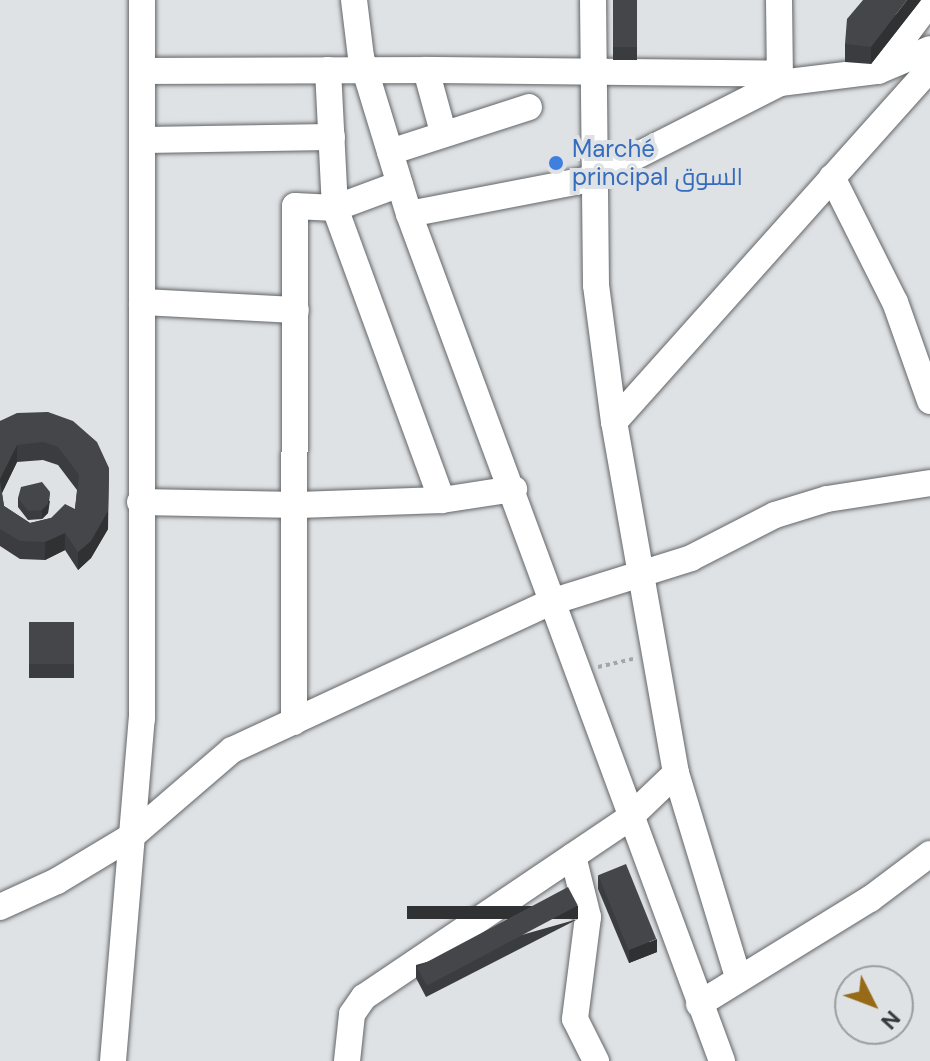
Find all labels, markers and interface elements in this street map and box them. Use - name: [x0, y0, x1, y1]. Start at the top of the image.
- place label: Marché principal السوق: [572, 135, 743, 191]
- marker: Marché principal السوق: [547, 154, 565, 172]
- north arrow: [834, 965, 914, 1045]
- text: N: [875, 1004, 907, 1036]

